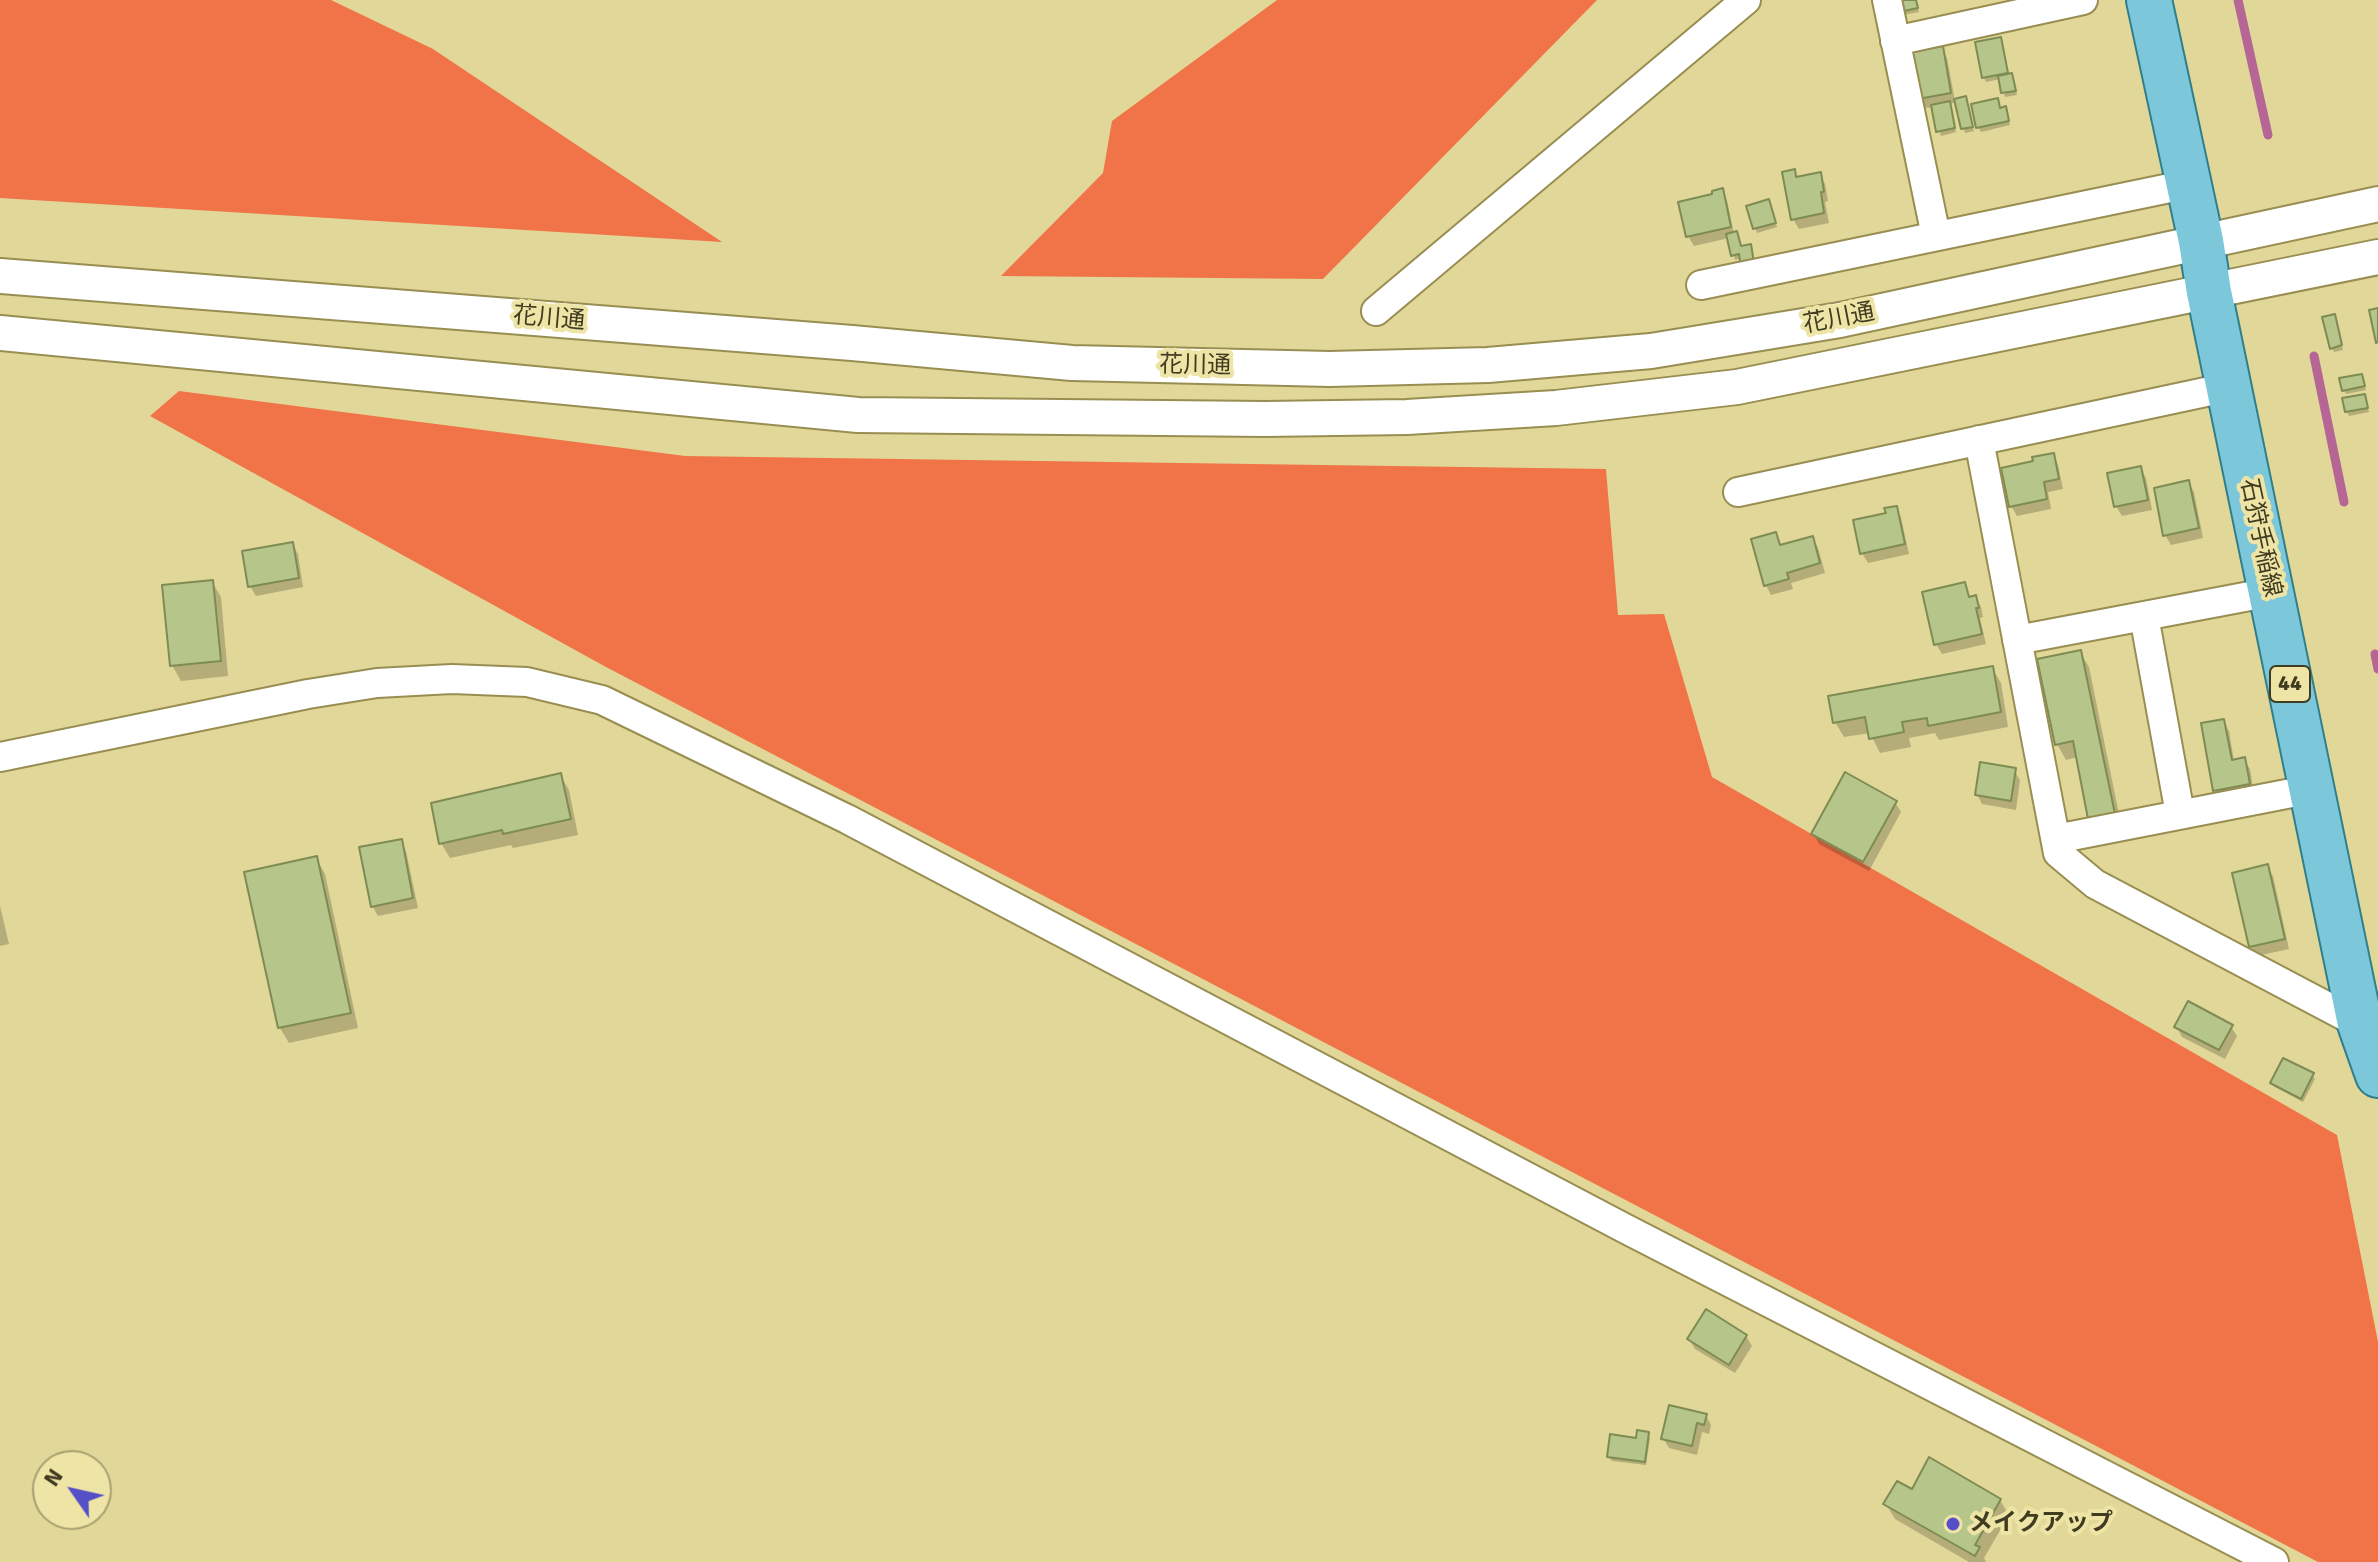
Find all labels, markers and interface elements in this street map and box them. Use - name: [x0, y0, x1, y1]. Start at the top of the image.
- street label: 花川通: [1801, 298, 1877, 340]
- street label: 花川通: [512, 302, 586, 336]
- street label: 花川通: [1159, 351, 1231, 381]
- street label: 石狩手稲線: [2233, 476, 2287, 600]
- road number: 44: [2270, 666, 2310, 702]
- north arrow: [32, 1450, 112, 1530]
- text: N: [38, 1464, 69, 1491]
- place label: メイクアップ: [1969, 1510, 2113, 1538]
- marker: メイクアップ: [1944, 1515, 1962, 1533]

